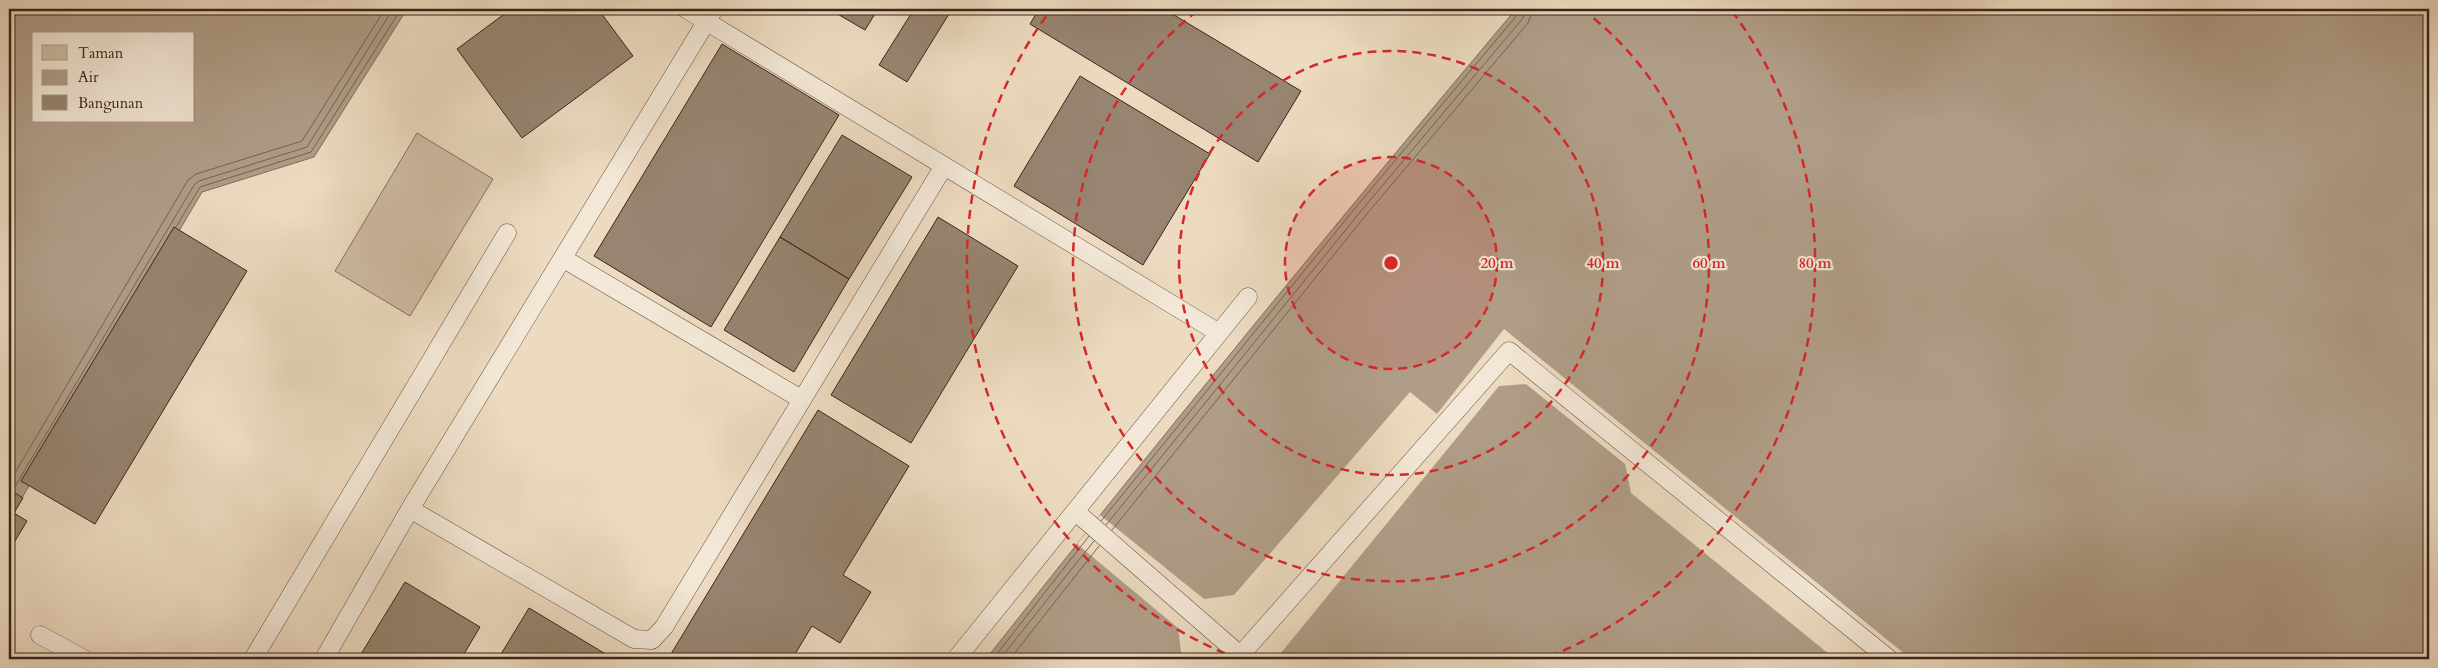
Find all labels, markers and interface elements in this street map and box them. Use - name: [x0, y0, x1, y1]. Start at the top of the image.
- legend: [32, 32, 195, 122]
- text: Taman: [78, 43, 124, 63]
- text: Air: [78, 67, 99, 87]
- text: Bangunan: [78, 93, 144, 113]
- text: 20 m: [1480, 253, 1514, 273]
- text: 40 m: [1586, 253, 1620, 273]
- text: 60 m: [1692, 253, 1726, 273]
- text: 80 m: [1798, 253, 1832, 273]
- centre of rings: [1382, 254, 1400, 272]

